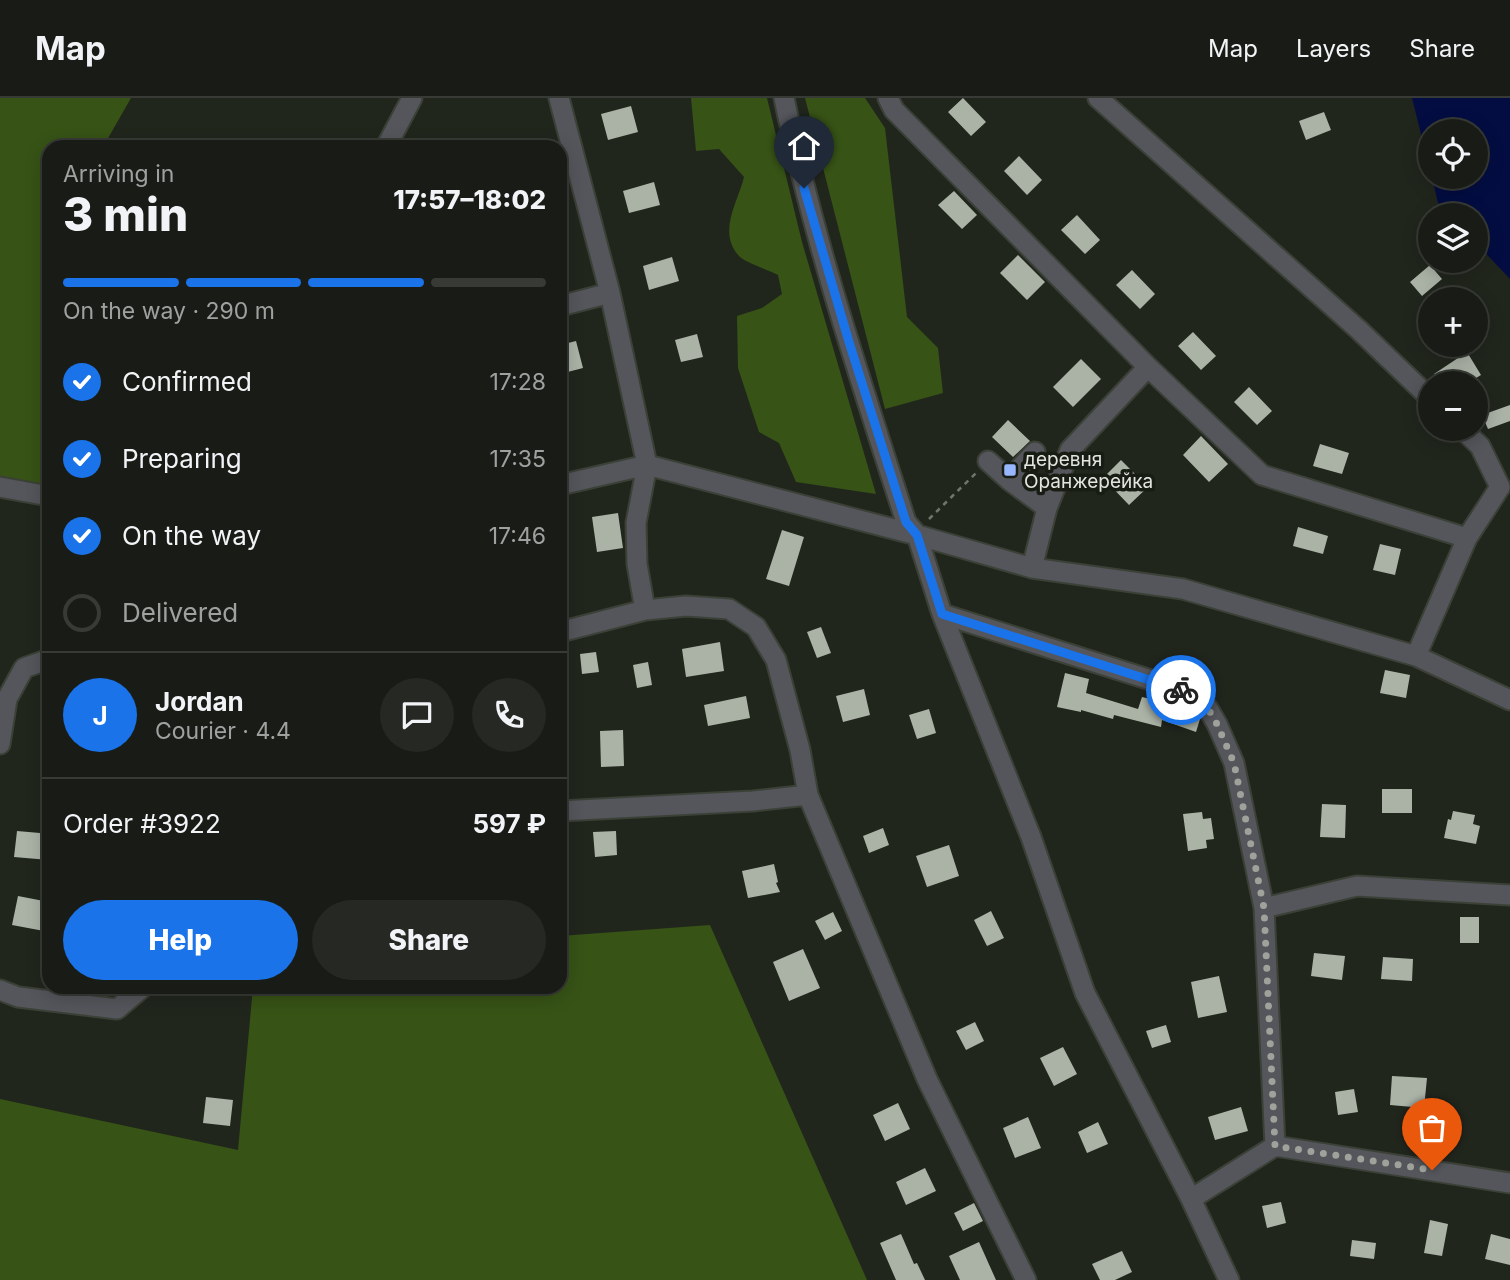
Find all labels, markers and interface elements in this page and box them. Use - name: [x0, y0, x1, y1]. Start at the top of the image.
- text: Map: [35, 28, 106, 68]
- text: Map: [1208, 34, 1258, 63]
- text: Layers: [1296, 34, 1371, 63]
- text: Share: [1409, 34, 1475, 63]
- pin: [774, 116, 834, 188]
- map controls: [1418, 119, 1488, 441]
- button: locate: [1418, 119, 1488, 189]
- icon: home: [785, 127, 823, 165]
- text: Arriving in: [63, 160, 174, 188]
- text: 17:57–18:02: [393, 184, 546, 215]
- text: 3 min: [63, 186, 188, 242]
- button: layers: [1418, 203, 1488, 273]
- button: +: [1418, 287, 1488, 357]
- text: On the way · 290 m: [63, 297, 275, 325]
- icon: check: [63, 363, 101, 401]
- text: Confirmed: [122, 366, 252, 397]
- text: 17:28: [490, 368, 546, 396]
- button: −: [1418, 371, 1488, 441]
- icon: check: [63, 440, 101, 478]
- text: Preparing: [122, 443, 242, 474]
- text: 17:35: [490, 445, 546, 473]
- place label: деревня Оранжерейка: [1024, 448, 1153, 493]
- marker: деревня Оранжерейка: [1002, 462, 1018, 478]
- icon: check: [63, 517, 101, 555]
- text: On the way: [122, 520, 261, 551]
- text: 17:46: [489, 522, 546, 550]
- text: Delivered: [122, 597, 238, 628]
- courier: [1146, 655, 1216, 725]
- icon: bike: [1162, 671, 1200, 709]
- button: chat: [380, 678, 454, 752]
- button: phone: [472, 678, 546, 752]
- text: Jordan: [155, 686, 244, 717]
- text: J: [92, 700, 108, 731]
- text: Courier · 4.4: [155, 717, 291, 745]
- text: Order #3922: [63, 808, 221, 839]
- text: 597 ₽: [472, 808, 546, 839]
- button: Help: [63, 900, 298, 980]
- button: Share: [312, 900, 546, 980]
- pin: [1402, 1098, 1462, 1170]
- icon: bag: [1413, 1109, 1451, 1147]

